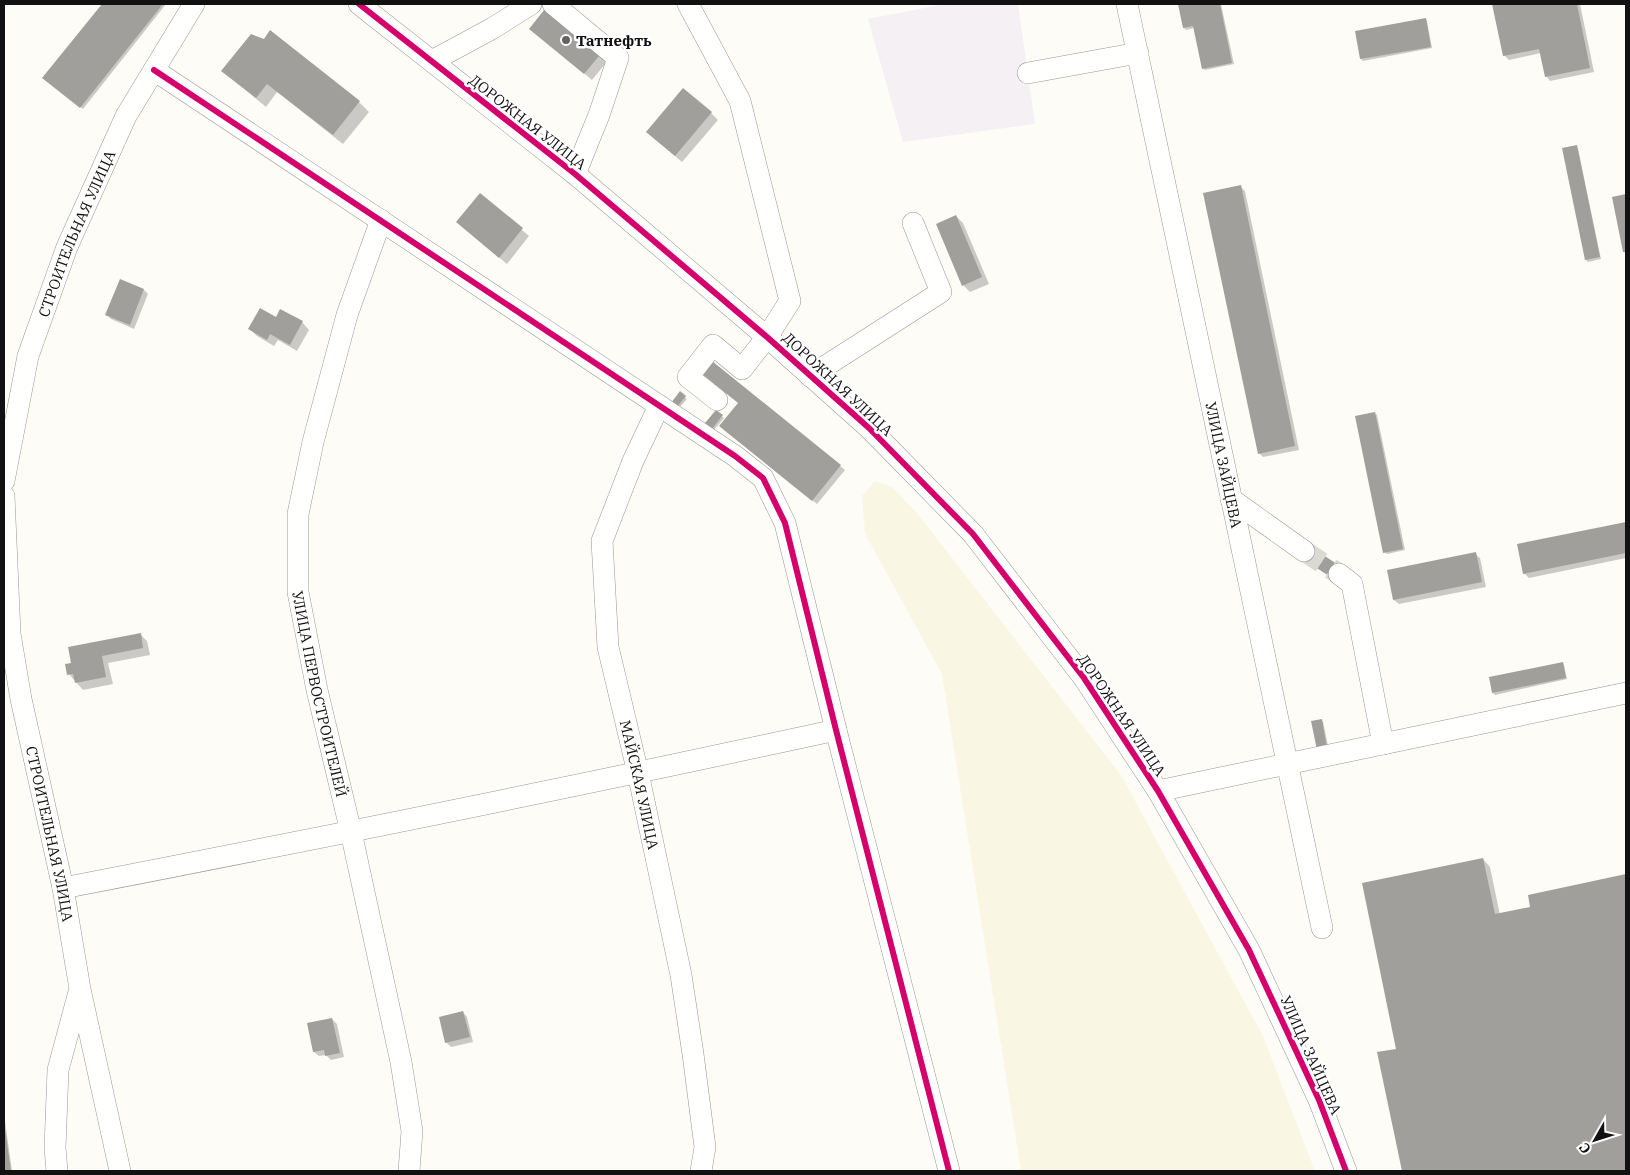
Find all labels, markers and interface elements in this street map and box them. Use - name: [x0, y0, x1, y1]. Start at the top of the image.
- place label: Татнефть: [576, 31, 652, 50]
- marker: Татнефть: [560, 34, 572, 46]
- street label: ДОРОЖНАЯ УЛИЦА: [466, 70, 591, 174]
- street label: СТРОИТЕЛЬНАЯ УЛИЦА: [33, 146, 119, 319]
- street label: ДОРОЖНАЯ УЛИЦА: [779, 328, 898, 440]
- street label: УЛИЦА ЗАЙЦЕВА: [1202, 400, 1247, 530]
- street label: УЛИЦА ПЕРВОСТРОИТЕЛЕЙ: [288, 589, 352, 799]
- street label: ДОРОЖНАЯ УЛИЦА: [1074, 650, 1170, 780]
- street label: МАЙСКАЯ УЛИЦА: [616, 718, 664, 852]
- street label: СТРОИТЕЛЬНАЯ УЛИЦА: [22, 744, 78, 924]
- street label: УЛИЦА ЗАЙЦЕВА: [1276, 993, 1346, 1118]
- north arrow: [1570, 1115, 1620, 1165]
- text: С: [1575, 1139, 1595, 1157]

